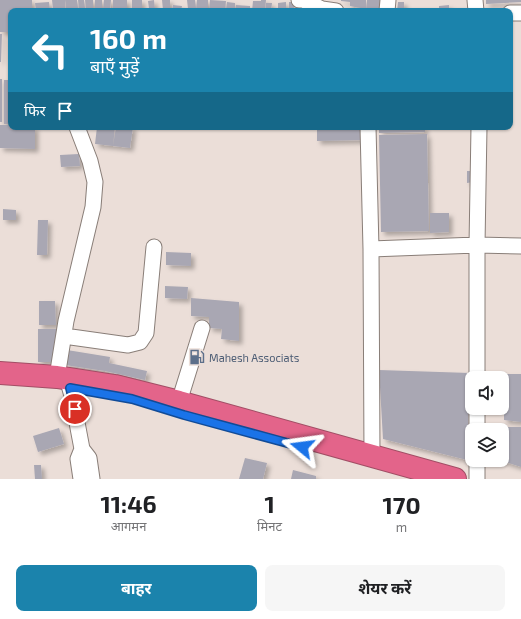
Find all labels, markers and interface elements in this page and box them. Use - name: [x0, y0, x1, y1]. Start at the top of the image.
- text: 160 m: [90, 21, 167, 55]
- icon: left: [24, 24, 76, 76]
- text: बाएँ मुड़ें: [90, 55, 139, 77]
- icon: arrive: [54, 100, 76, 122]
- text: फिर: [24, 101, 46, 119]
- fuel station icon: Mahesh Associats: [188, 348, 206, 366]
- place label: Mahesh Associats: [209, 351, 300, 364]
- map controls: [465, 371, 509, 467]
- button: sound: [465, 371, 509, 415]
- pin: [58, 392, 92, 426]
- icon: arrive: [64, 398, 86, 420]
- button: layers: [465, 423, 509, 467]
- position arrow: [281, 426, 323, 468]
- text: 11:46: [100, 489, 157, 518]
- text: 1: [264, 489, 275, 518]
- text: 170: [382, 490, 421, 519]
- text: आगमन: [111, 518, 146, 534]
- text: मिनट: [257, 518, 282, 534]
- text: m: [396, 519, 407, 535]
- button: बाहर: [16, 565, 257, 611]
- button: शेयर करें: [265, 565, 505, 611]

